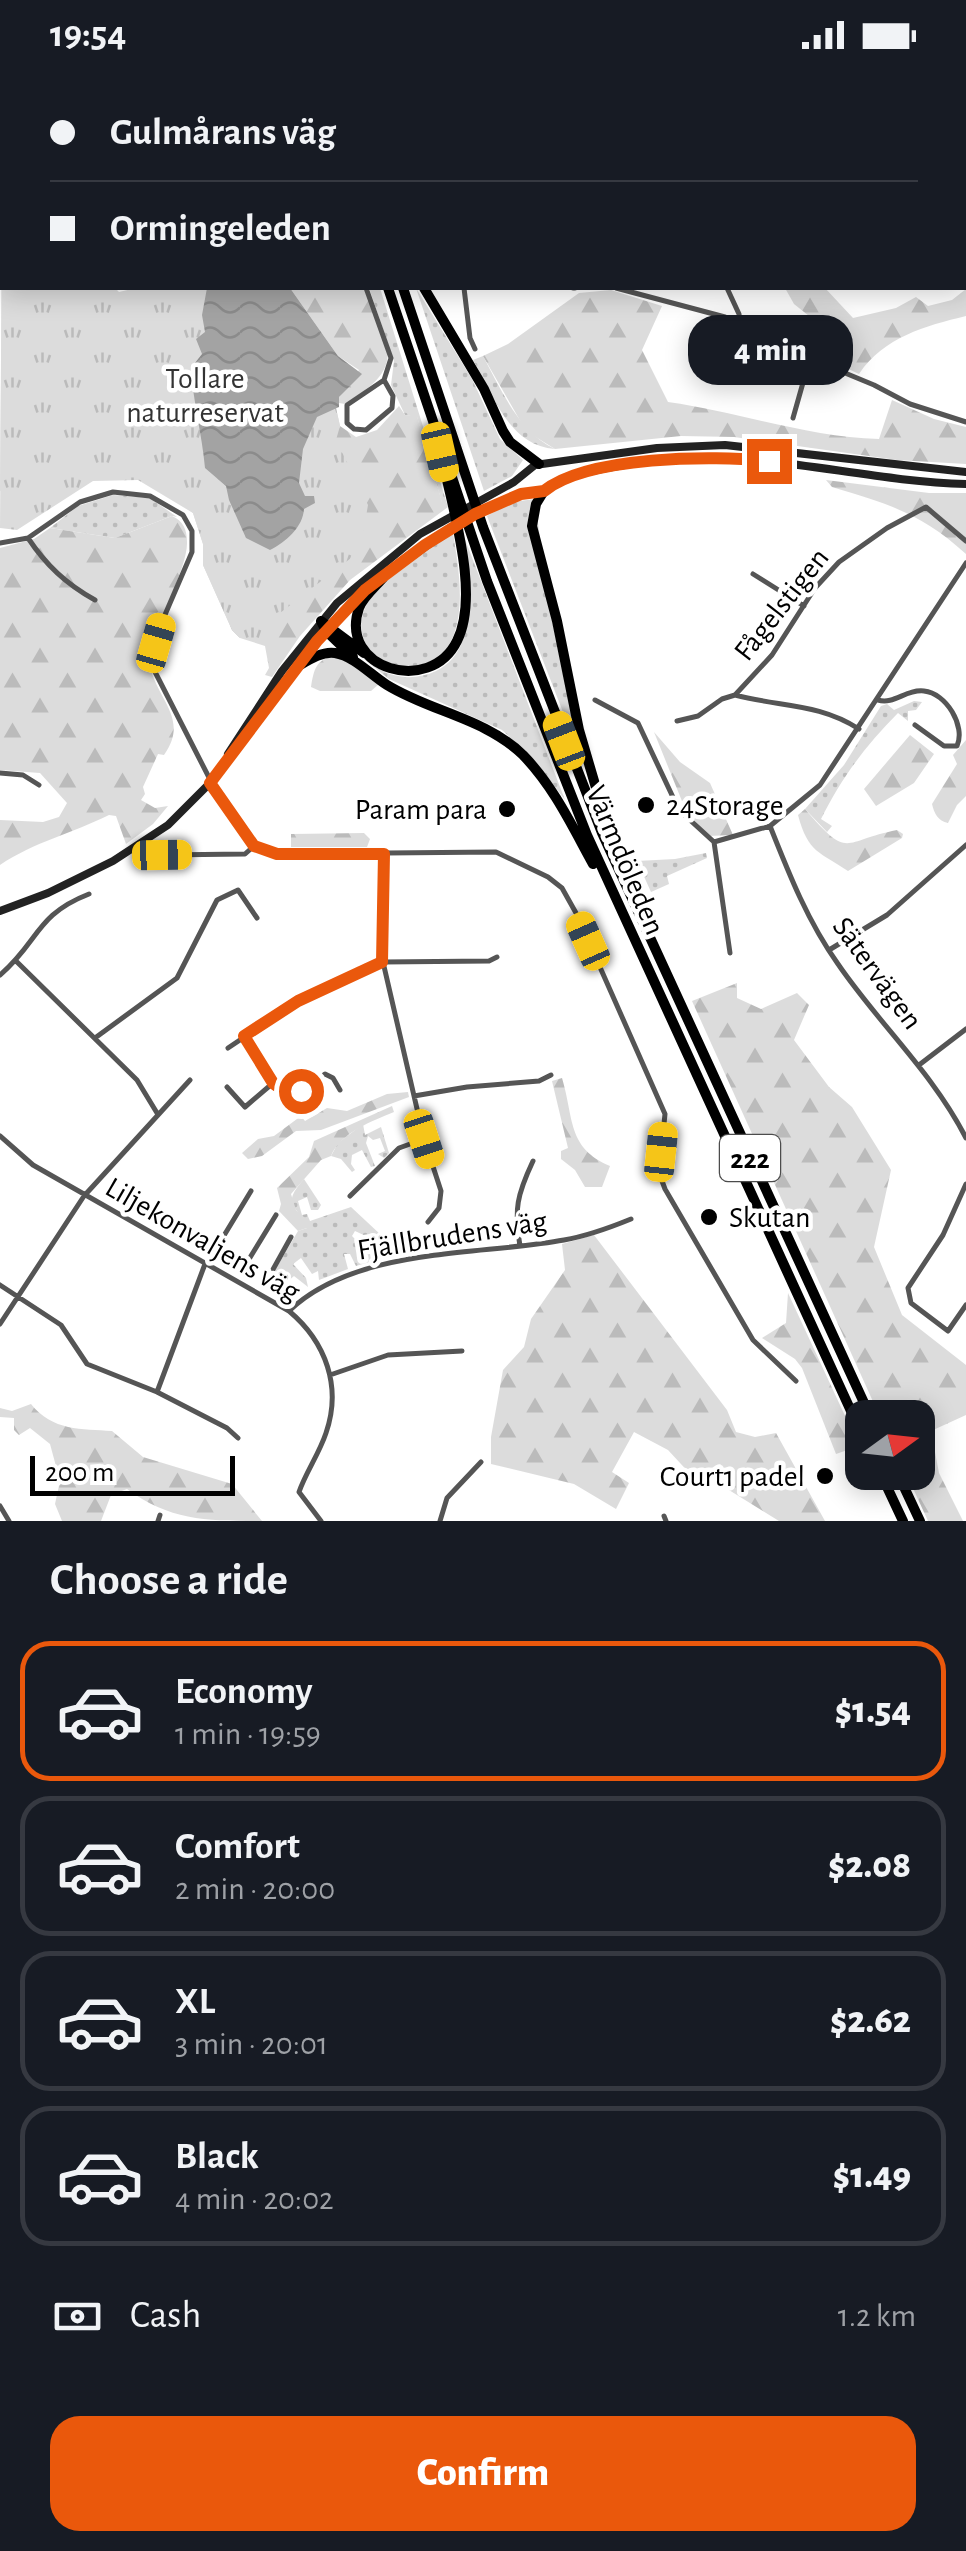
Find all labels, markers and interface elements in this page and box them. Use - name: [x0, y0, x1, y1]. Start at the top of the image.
- text: 19:54: [50, 16, 126, 54]
- text: Gulmårans väg: [110, 114, 336, 152]
- text: Ormingeleden: [110, 210, 331, 248]
- callout: 4 min: [686, 316, 852, 386]
- text: 4 min: [734, 334, 807, 366]
- park label: Tollare naturreservat: [126, 364, 284, 428]
- car: [419, 419, 461, 485]
- route end: [747, 439, 792, 484]
- street label: Fågelstigen: [729, 543, 835, 667]
- car: [133, 610, 179, 676]
- car: [539, 708, 589, 774]
- street label: Värmdöleden: [580, 781, 670, 939]
- place label: 24Storage: [666, 791, 784, 821]
- marker: 24Storage: [635, 794, 657, 816]
- place label: Param para: [355, 795, 487, 825]
- marker: Param para: [496, 798, 518, 820]
- car: [132, 839, 192, 871]
- car: [562, 907, 614, 975]
- street label: Sätervägen: [827, 912, 928, 1035]
- route start: [279, 1069, 324, 1114]
- car: [400, 1106, 448, 1172]
- car: [643, 1121, 679, 1183]
- road number: 222: [720, 1135, 780, 1181]
- street label: Liljekonvaljens väg: [100, 1172, 305, 1308]
- place label: Skutan: [729, 1203, 810, 1233]
- street label: Fjällbrudens väg: [355, 1206, 549, 1266]
- marker: Skutan: [698, 1206, 720, 1228]
- north arrow: [845, 1400, 935, 1490]
- map controls: [845, 1400, 935, 1490]
- scale bar: [30, 1451, 235, 1496]
- text: 200 m: [45, 1459, 114, 1487]
- place label: Court1 padel: [660, 1462, 805, 1492]
- marker: Court1 padel: [814, 1465, 836, 1487]
- text: Choose a ride: [50, 1558, 288, 1603]
- icon: car: [55, 1666, 145, 1756]
- text: Economy: [175, 1673, 313, 1711]
- text: $1.54: [835, 1692, 911, 1730]
- text: 1 min · 19:59: [175, 1718, 321, 1750]
- icon: car: [55, 1821, 145, 1911]
- text: Comfort: [175, 1828, 300, 1866]
- text: $2.08: [828, 1847, 911, 1885]
- text: 2 min · 20:00: [175, 1873, 335, 1905]
- icon: car: [55, 1976, 145, 2066]
- text: XL: [175, 1983, 215, 2021]
- text: $2.62: [830, 2002, 911, 2040]
- text: 3 min · 20:01: [175, 2028, 328, 2060]
- icon: car: [55, 2131, 145, 2221]
- text: Black: [175, 2138, 259, 2176]
- text: $1.49: [833, 2157, 911, 2195]
- text: 4 min · 20:02: [175, 2183, 334, 2215]
- icon: cash: [50, 2289, 105, 2344]
- text: Cash: [130, 2297, 201, 2335]
- text: 1.2 km: [838, 2300, 916, 2332]
- button: Confirm: [50, 2416, 916, 2531]

